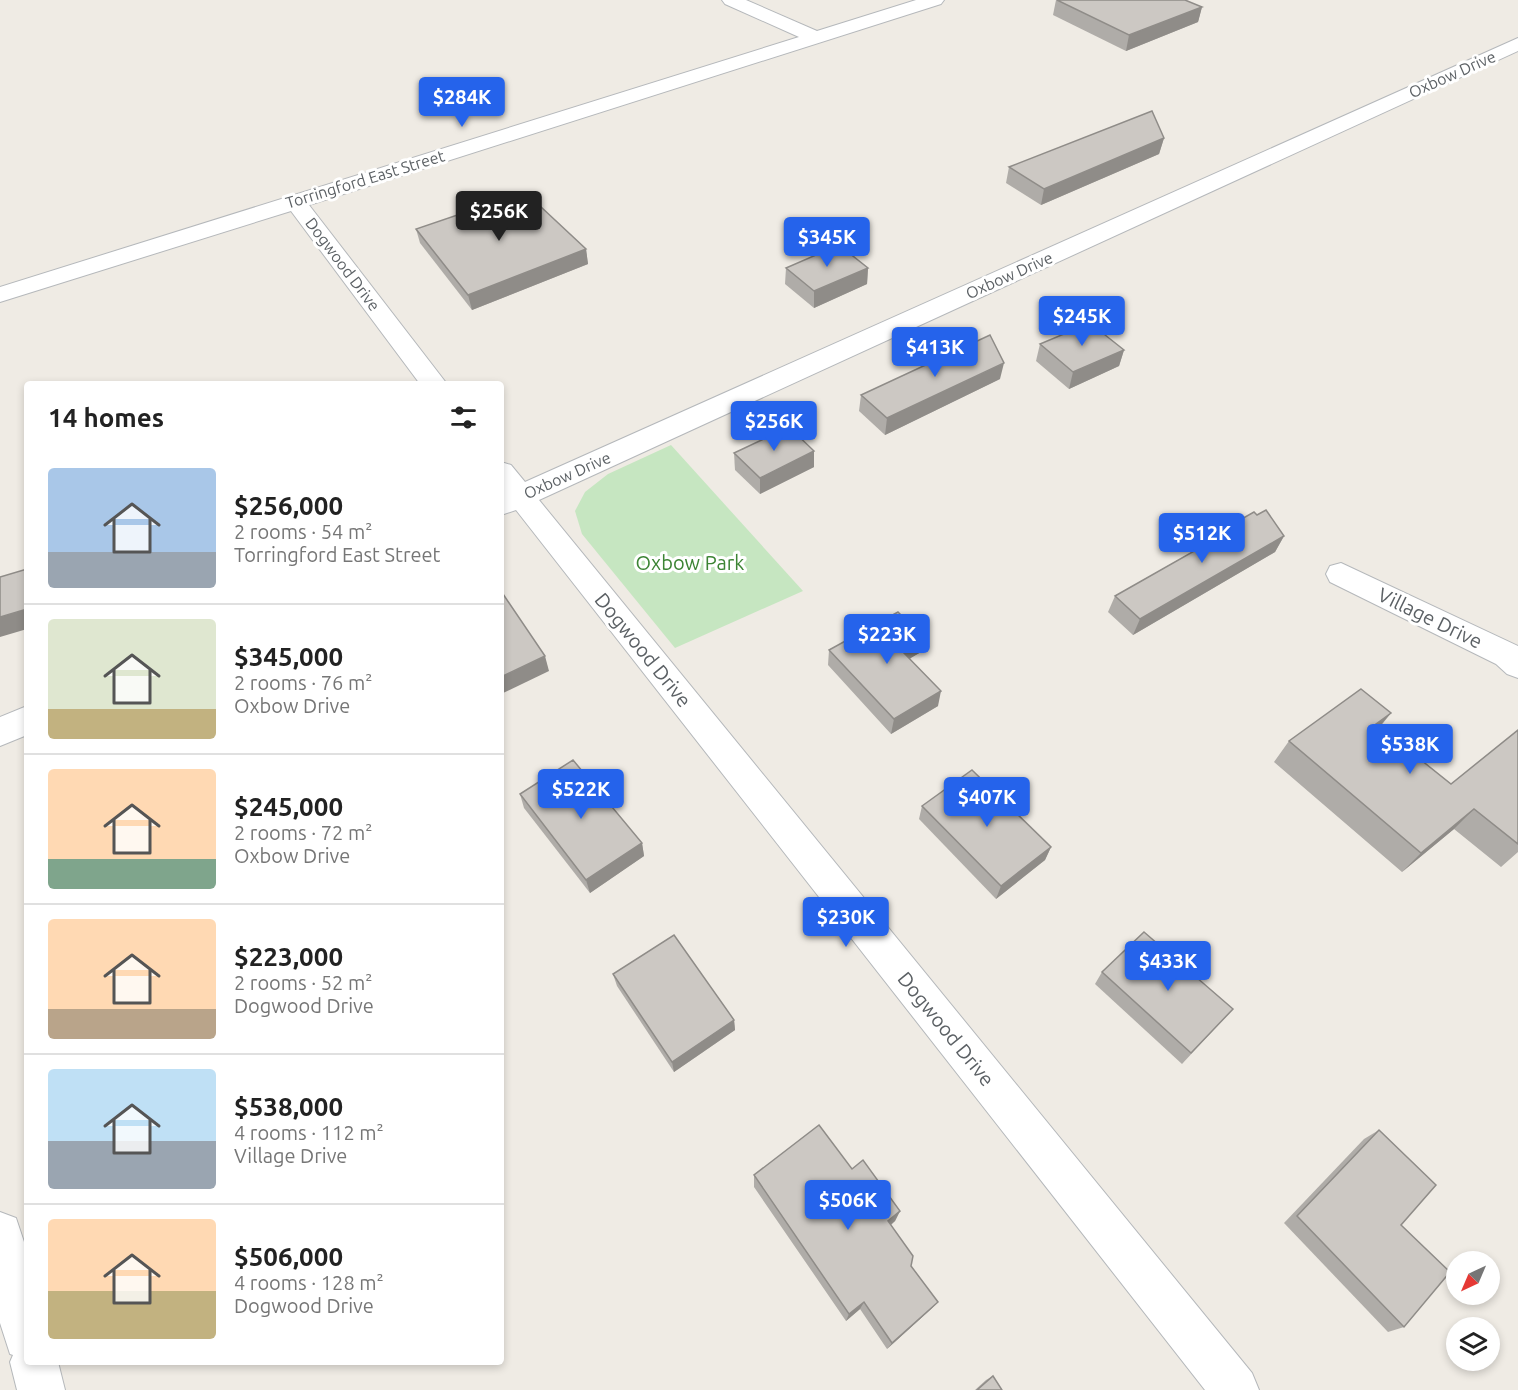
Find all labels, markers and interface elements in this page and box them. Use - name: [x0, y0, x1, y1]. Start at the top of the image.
- street label: Oxbow Drive: [1406, 47, 1498, 101]
- pin: $284K: [420, 77, 504, 128]
- text: $284K: [433, 85, 491, 108]
- street label: Torringford East Street: [283, 146, 447, 212]
- pin: $256K: [457, 191, 541, 242]
- text: $256K: [470, 199, 528, 222]
- street label: Dogwood Drive: [302, 214, 384, 314]
- pin: $345K: [785, 217, 869, 268]
- text: $345K: [798, 225, 856, 248]
- street label: Oxbow Drive: [963, 248, 1055, 302]
- pin: $245K: [1040, 296, 1124, 347]
- text: $245K: [1053, 304, 1111, 327]
- pin: $413K: [893, 327, 977, 378]
- text: $413K: [906, 335, 964, 358]
- icon: filters: [447, 401, 480, 434]
- pin: $256K: [732, 401, 816, 452]
- text: 14 homes: [48, 403, 164, 432]
- text: $256K: [745, 409, 803, 432]
- street label: Oxbow Drive: [521, 448, 613, 502]
- text: $256,000: [234, 491, 343, 520]
- icon: home: [96, 492, 168, 564]
- pin: $512K: [1160, 513, 1244, 564]
- text: 2 rooms · 54 m²: [234, 520, 372, 543]
- text: $512K: [1173, 521, 1231, 544]
- text: Torringford East Street: [234, 543, 440, 566]
- park label: Oxbow Park: [636, 551, 744, 574]
- street label: Village Drive: [1374, 582, 1486, 653]
- street label: Dogwood Drive: [590, 588, 696, 711]
- pin: $223K: [845, 614, 929, 665]
- text: $223K: [858, 622, 916, 645]
- text: $345,000: [234, 642, 343, 671]
- icon: home: [96, 643, 168, 715]
- text: 2 rooms · 76 m²: [234, 671, 372, 694]
- text: Oxbow Drive: [234, 694, 350, 717]
- pin: $538K: [1368, 724, 1452, 775]
- text: $538K: [1381, 732, 1439, 755]
- pin: $522K: [539, 769, 623, 820]
- text: $522K: [552, 777, 610, 800]
- pin: $407K: [945, 777, 1029, 828]
- text: $407K: [958, 785, 1016, 808]
- text: $245,000: [234, 792, 343, 821]
- icon: home: [96, 793, 168, 865]
- text: 2 rooms · 72 m²: [234, 821, 372, 844]
- text: Oxbow Drive: [234, 844, 350, 867]
- pin: $230K: [804, 897, 888, 948]
- text: $230K: [817, 905, 875, 928]
- pin: $433K: [1126, 941, 1210, 992]
- text: $223,000: [234, 942, 343, 971]
- icon: home: [96, 943, 168, 1015]
- text: $433K: [1139, 949, 1197, 972]
- street label: Dogwood Drive: [893, 967, 999, 1090]
- text: 2 rooms · 52 m²: [234, 971, 372, 994]
- text: Dogwood Drive: [234, 994, 374, 1017]
- text: $538,000: [234, 1092, 343, 1121]
- icon: home: [96, 1093, 168, 1165]
- text: 4 rooms · 112 m²: [234, 1121, 384, 1144]
- text: Village Drive: [234, 1144, 347, 1167]
- pin: $506K: [806, 1180, 890, 1231]
- text: $506K: [819, 1188, 877, 1211]
- text: $506,000: [234, 1242, 343, 1271]
- icon: home: [96, 1243, 168, 1315]
- north arrow: [1446, 1251, 1500, 1305]
- map controls: [1446, 1251, 1500, 1371]
- text: 4 rooms · 128 m²: [234, 1271, 384, 1294]
- text: Dogwood Drive: [234, 1294, 374, 1317]
- button: layers: [1446, 1317, 1500, 1371]

